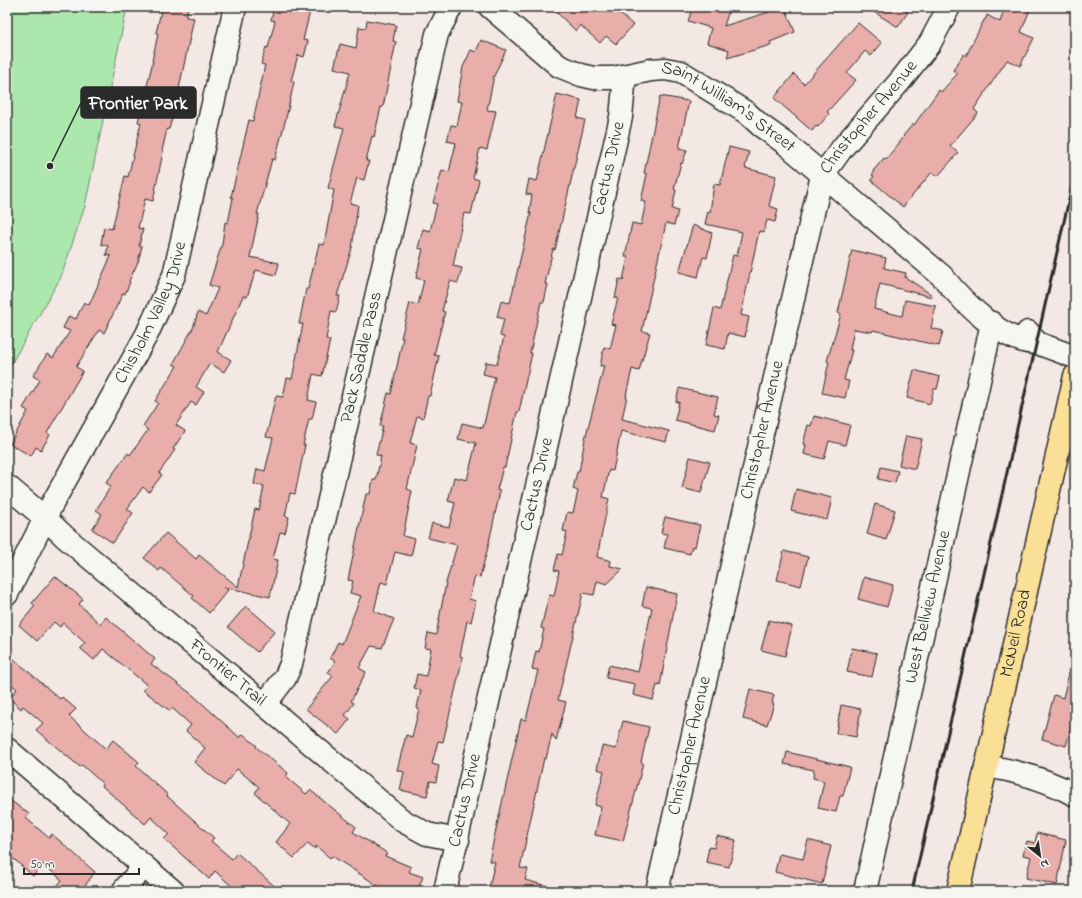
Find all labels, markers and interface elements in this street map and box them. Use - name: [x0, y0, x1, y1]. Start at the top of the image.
- street label: Christopher Avenue: [814, 54, 925, 180]
- street label: Saint William's Street: [659, 56, 801, 159]
- callout: Frontier Park: [81, 87, 196, 118]
- text: Frontier Park: [87, 91, 188, 118]
- street label: Cactus Drive: [586, 118, 633, 218]
- street label: Chisholm Valley Drive: [109, 238, 194, 389]
- street label: Pack Saddle Pass: [334, 289, 390, 425]
- street label: Christopher Avenue: [734, 357, 792, 502]
- street label: Cactus Drive: [514, 434, 561, 534]
- street label: West Bellview Avenue: [899, 527, 958, 686]
- street label: McNeil Road: [994, 587, 1039, 680]
- street label: Frontier Trail: [182, 633, 271, 713]
- street label: Christopher Avenue: [662, 673, 719, 818]
- street label: Cactus Drive: [442, 750, 489, 850]
- north arrow: [1020, 836, 1060, 876]
- scale bar: [24, 850, 139, 876]
- text: N: [1037, 855, 1052, 873]
- text: 50 m: [30, 856, 54, 874]

